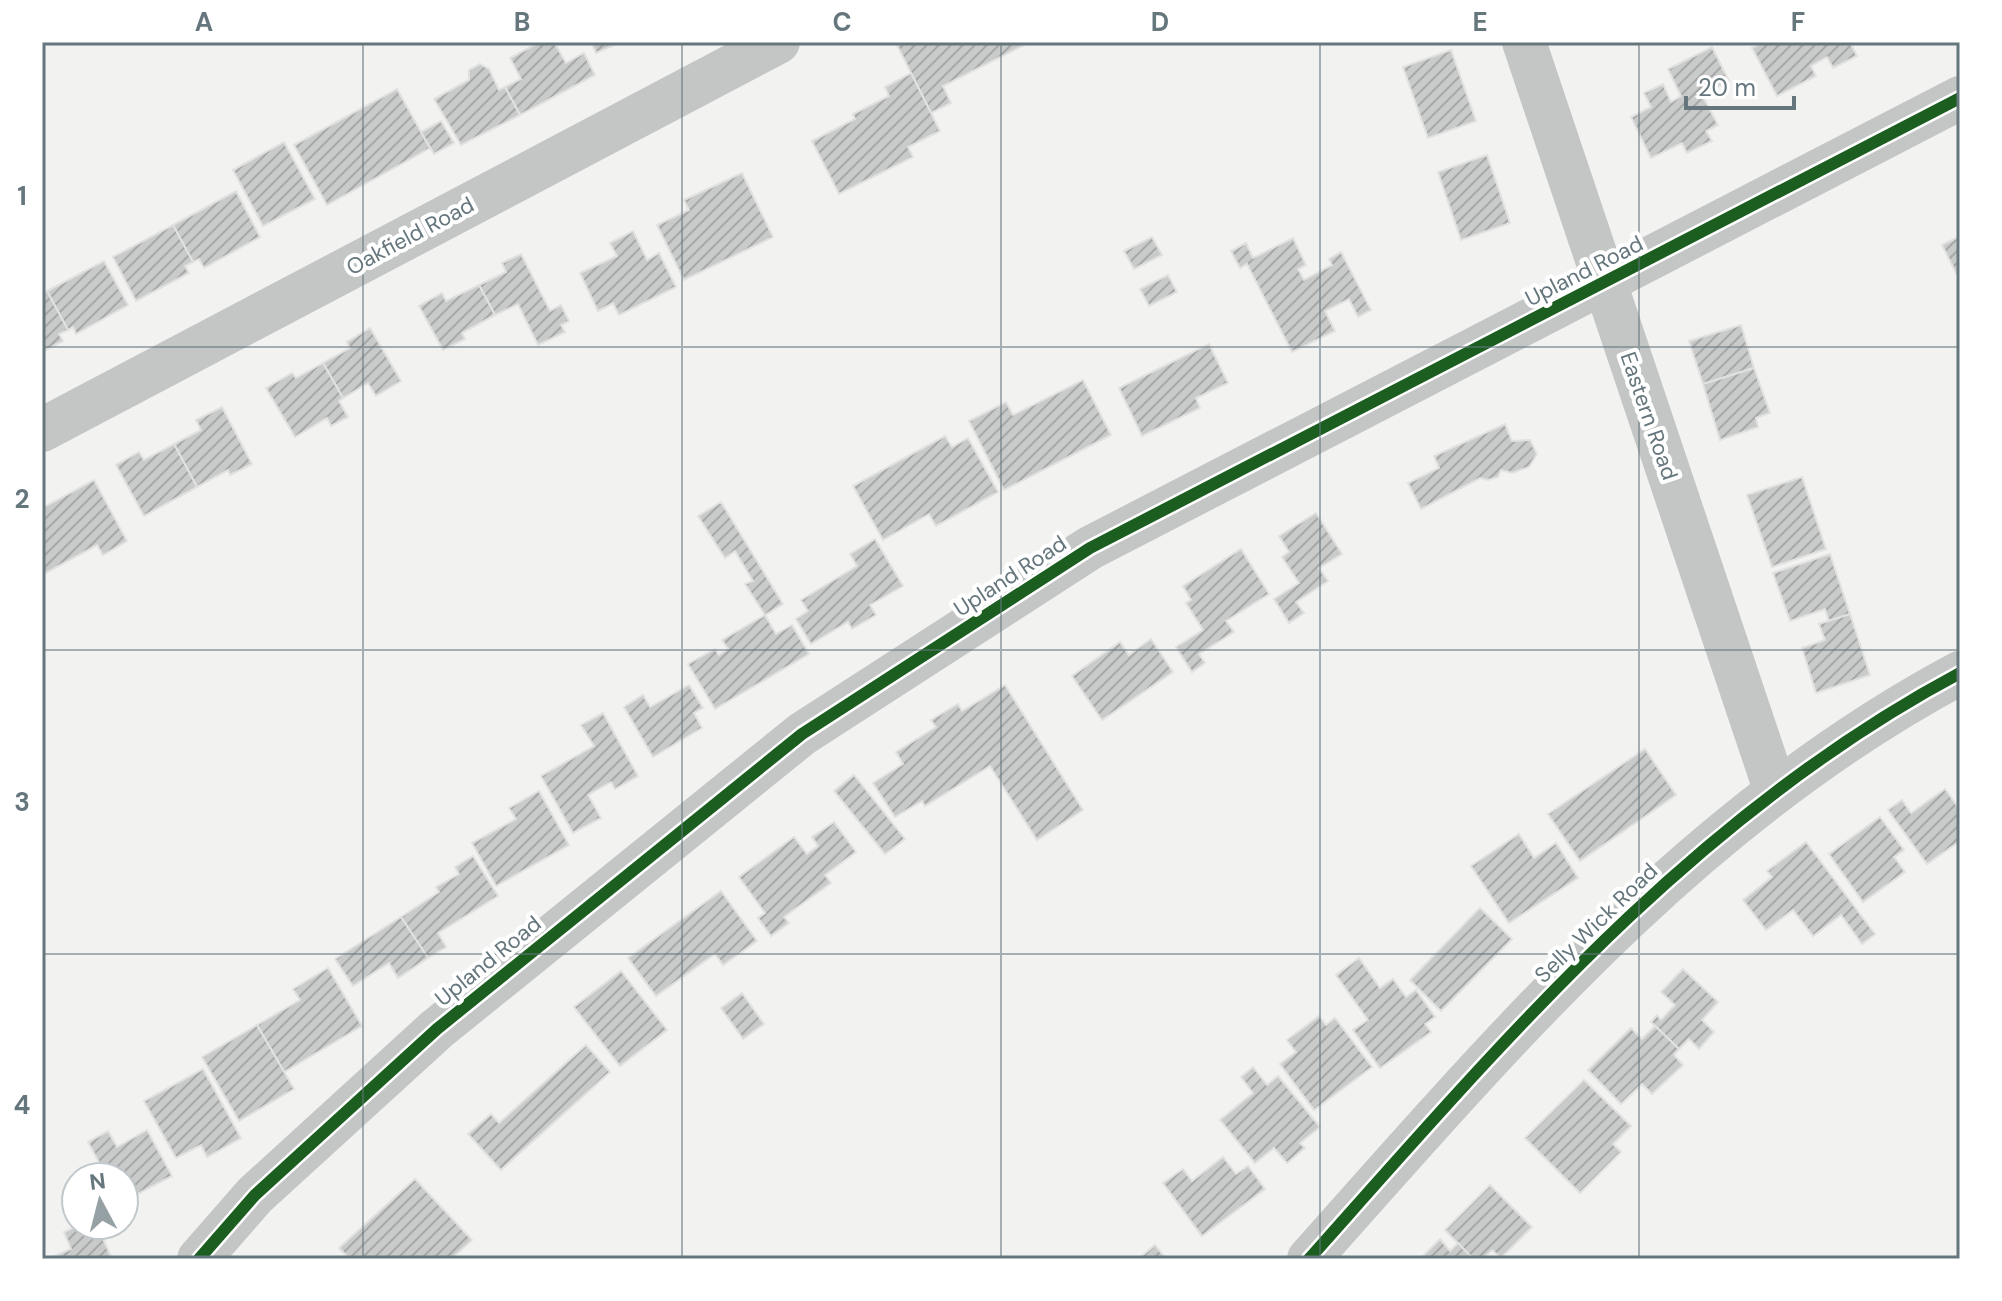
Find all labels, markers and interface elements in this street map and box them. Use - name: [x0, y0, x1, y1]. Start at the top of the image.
- text: A: [195, 5, 213, 39]
- text: B: [514, 5, 530, 39]
- text: C: [832, 5, 852, 39]
- text: D: [1151, 5, 1169, 39]
- text: E: [1472, 5, 1488, 39]
- text: F: [1791, 5, 1805, 39]
- scale bar: [1686, 60, 1794, 110]
- text: 20 m: [1698, 72, 1756, 103]
- text: 1: [17, 179, 27, 213]
- street label: Oakfield Road: [341, 190, 479, 282]
- street label: Upland Road: [1520, 229, 1648, 313]
- street label: Eastern Road: [1614, 348, 1684, 484]
- text: 2: [14, 482, 30, 516]
- street label: Upland Road: [948, 529, 1072, 623]
- text: 3: [14, 785, 30, 819]
- street label: Selly Wick Road: [1528, 857, 1664, 989]
- street label: Upland Road: [429, 909, 547, 1013]
- text: 4: [14, 1088, 30, 1122]
- north arrow: [60, 1161, 140, 1241]
- text: N: [88, 1166, 107, 1197]

